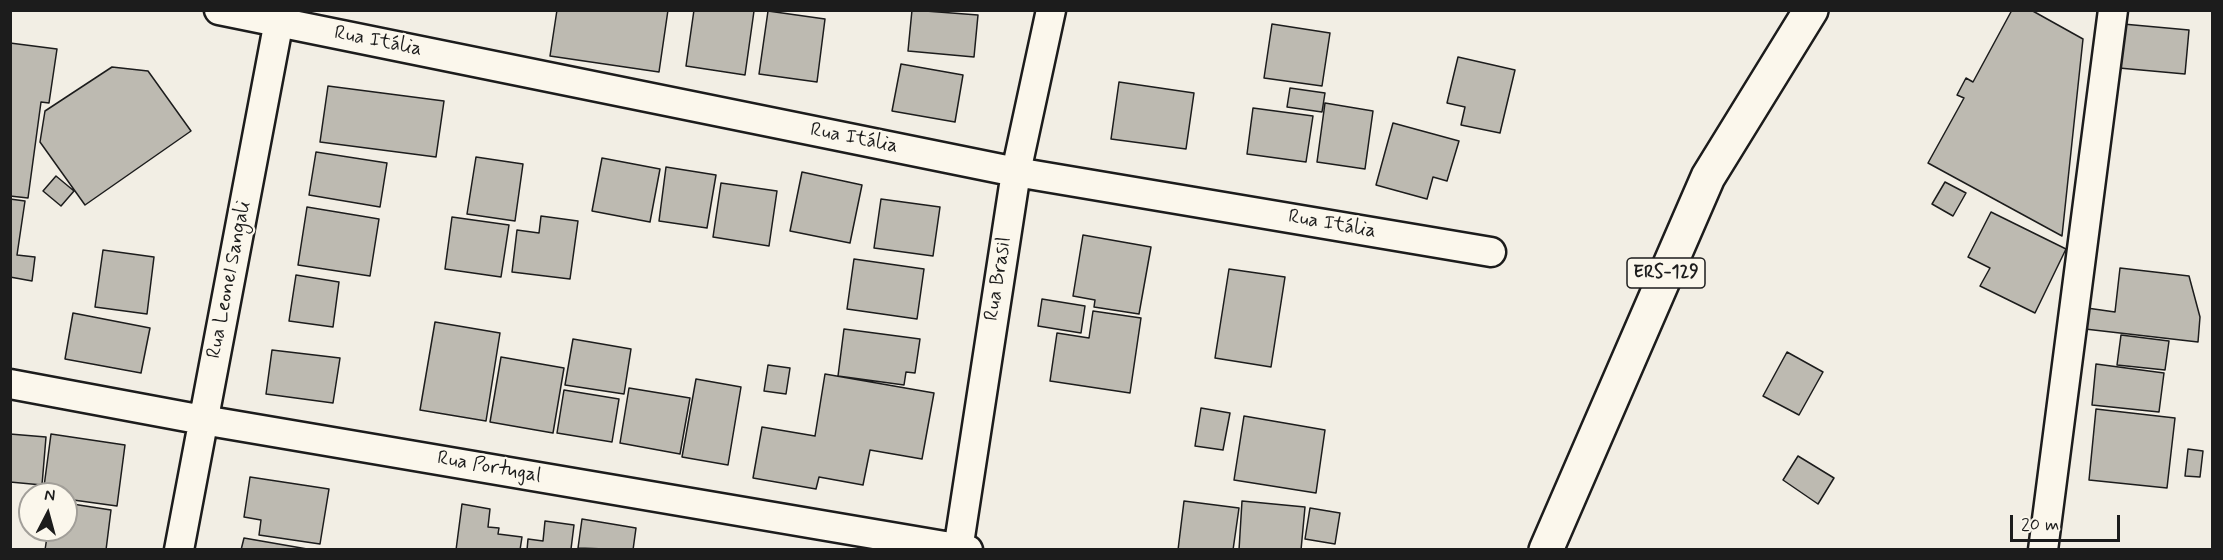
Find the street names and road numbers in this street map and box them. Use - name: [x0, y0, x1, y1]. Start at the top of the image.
- street label: Rua Itália: [332, 22, 424, 62]
- street label: Rua Itália: [808, 119, 900, 159]
- street label: Rua Leonel Sangali: [203, 199, 257, 361]
- street label: Rua Itália: [1286, 205, 1378, 245]
- street label: Rua Brasil: [981, 235, 1017, 323]
- road number: ERS-129: [1627, 258, 1705, 288]
- street label: Rua Portugal: [435, 447, 543, 489]

